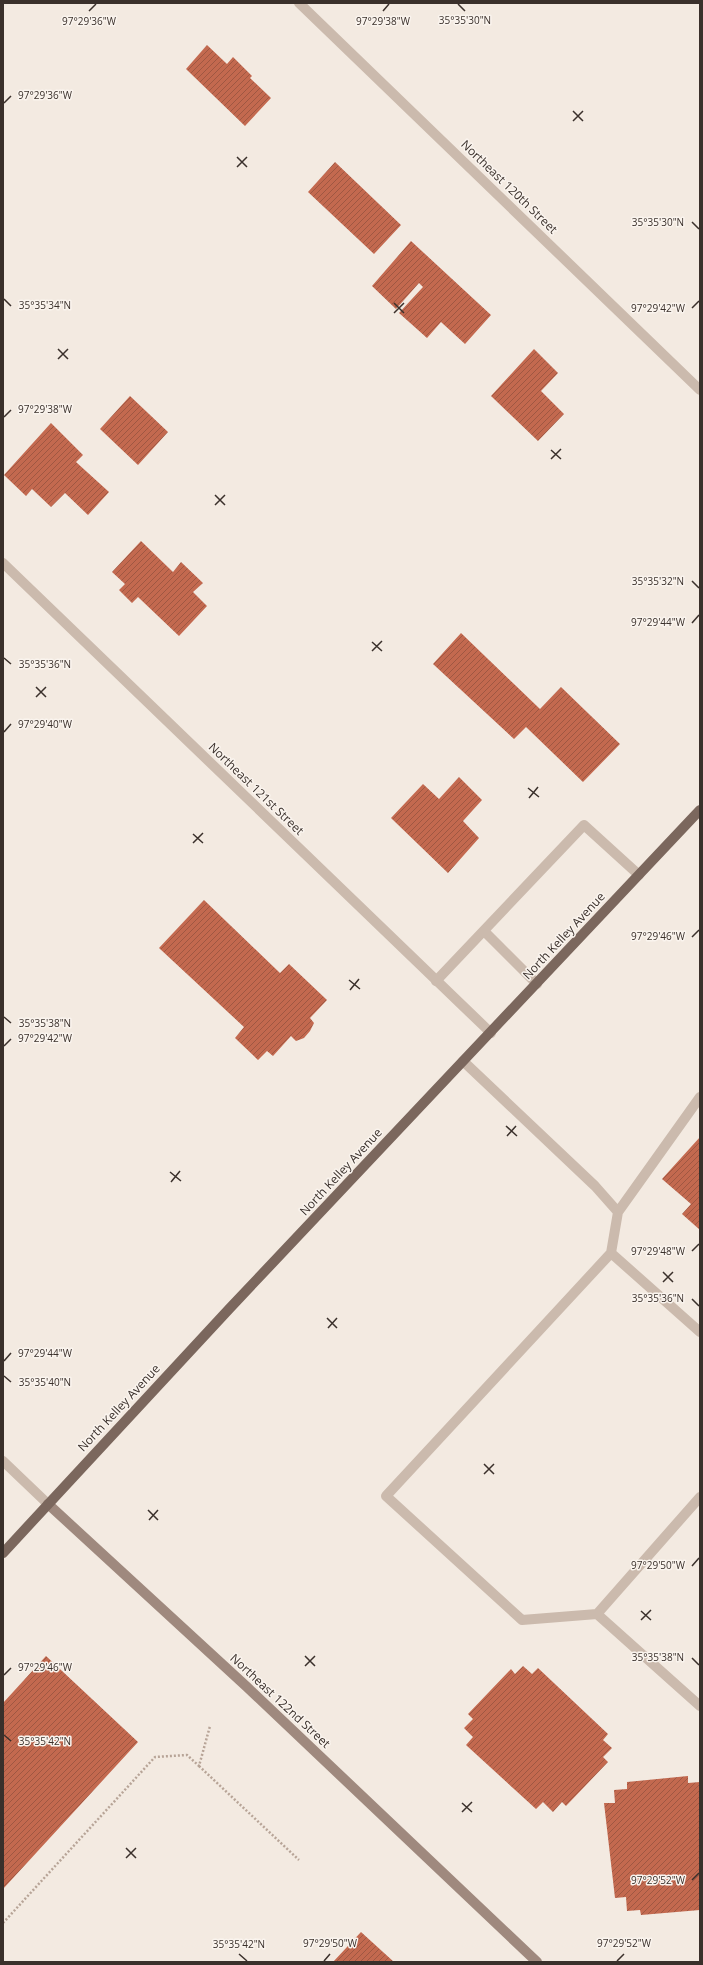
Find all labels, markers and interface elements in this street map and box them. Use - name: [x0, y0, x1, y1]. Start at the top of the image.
- text: 35°35'30"N: [439, 13, 491, 27]
- text: 97°29'36"W: [62, 14, 117, 28]
- text: 97°29'38"W: [356, 14, 411, 28]
- text: 97°29'36"W: [18, 88, 73, 102]
- street label: Northeast 120th Street: [457, 136, 561, 237]
- text: 35°35'30"N: [632, 215, 684, 229]
- text: 35°35'34"N: [19, 298, 71, 312]
- text: 97°29'42"W: [631, 301, 686, 315]
- text: 97°29'38"W: [18, 402, 73, 416]
- text: 35°35'32"N: [632, 574, 684, 588]
- text: 97°29'44"W: [631, 615, 686, 629]
- text: 35°35'36"N: [19, 657, 71, 671]
- text: 97°29'40"W: [18, 717, 73, 731]
- street label: Northeast 121st Street: [205, 739, 308, 839]
- street label: North Kelley Avenue: [519, 888, 609, 983]
- text: 97°29'46"W: [631, 929, 686, 943]
- text: 35°35'38"N: [19, 1016, 71, 1030]
- text: 97°29'42"W: [18, 1031, 73, 1045]
- street label: North Kelley Avenue: [296, 1124, 386, 1219]
- text: 97°29'48"W: [631, 1244, 686, 1258]
- text: 35°35'36"N: [632, 1291, 684, 1305]
- text: 97°29'44"W: [18, 1346, 73, 1360]
- street label: North Kelley Avenue: [74, 1360, 164, 1455]
- text: 35°35'40"N: [19, 1375, 71, 1389]
- text: 97°29'50"W: [631, 1558, 686, 1572]
- street label: Northeast 122nd Street: [227, 1650, 334, 1752]
- text: 35°35'38"N: [632, 1650, 684, 1664]
- text: 97°29'46"W: [18, 1660, 73, 1674]
- text: 35°35'42"N: [19, 1734, 71, 1748]
- text: 97°29'52"W: [631, 1873, 686, 1887]
- text: 97°29'50"W: [303, 1936, 358, 1950]
- text: 97°29'52"W: [597, 1936, 652, 1950]
- text: 35°35'42"N: [213, 1937, 265, 1951]

